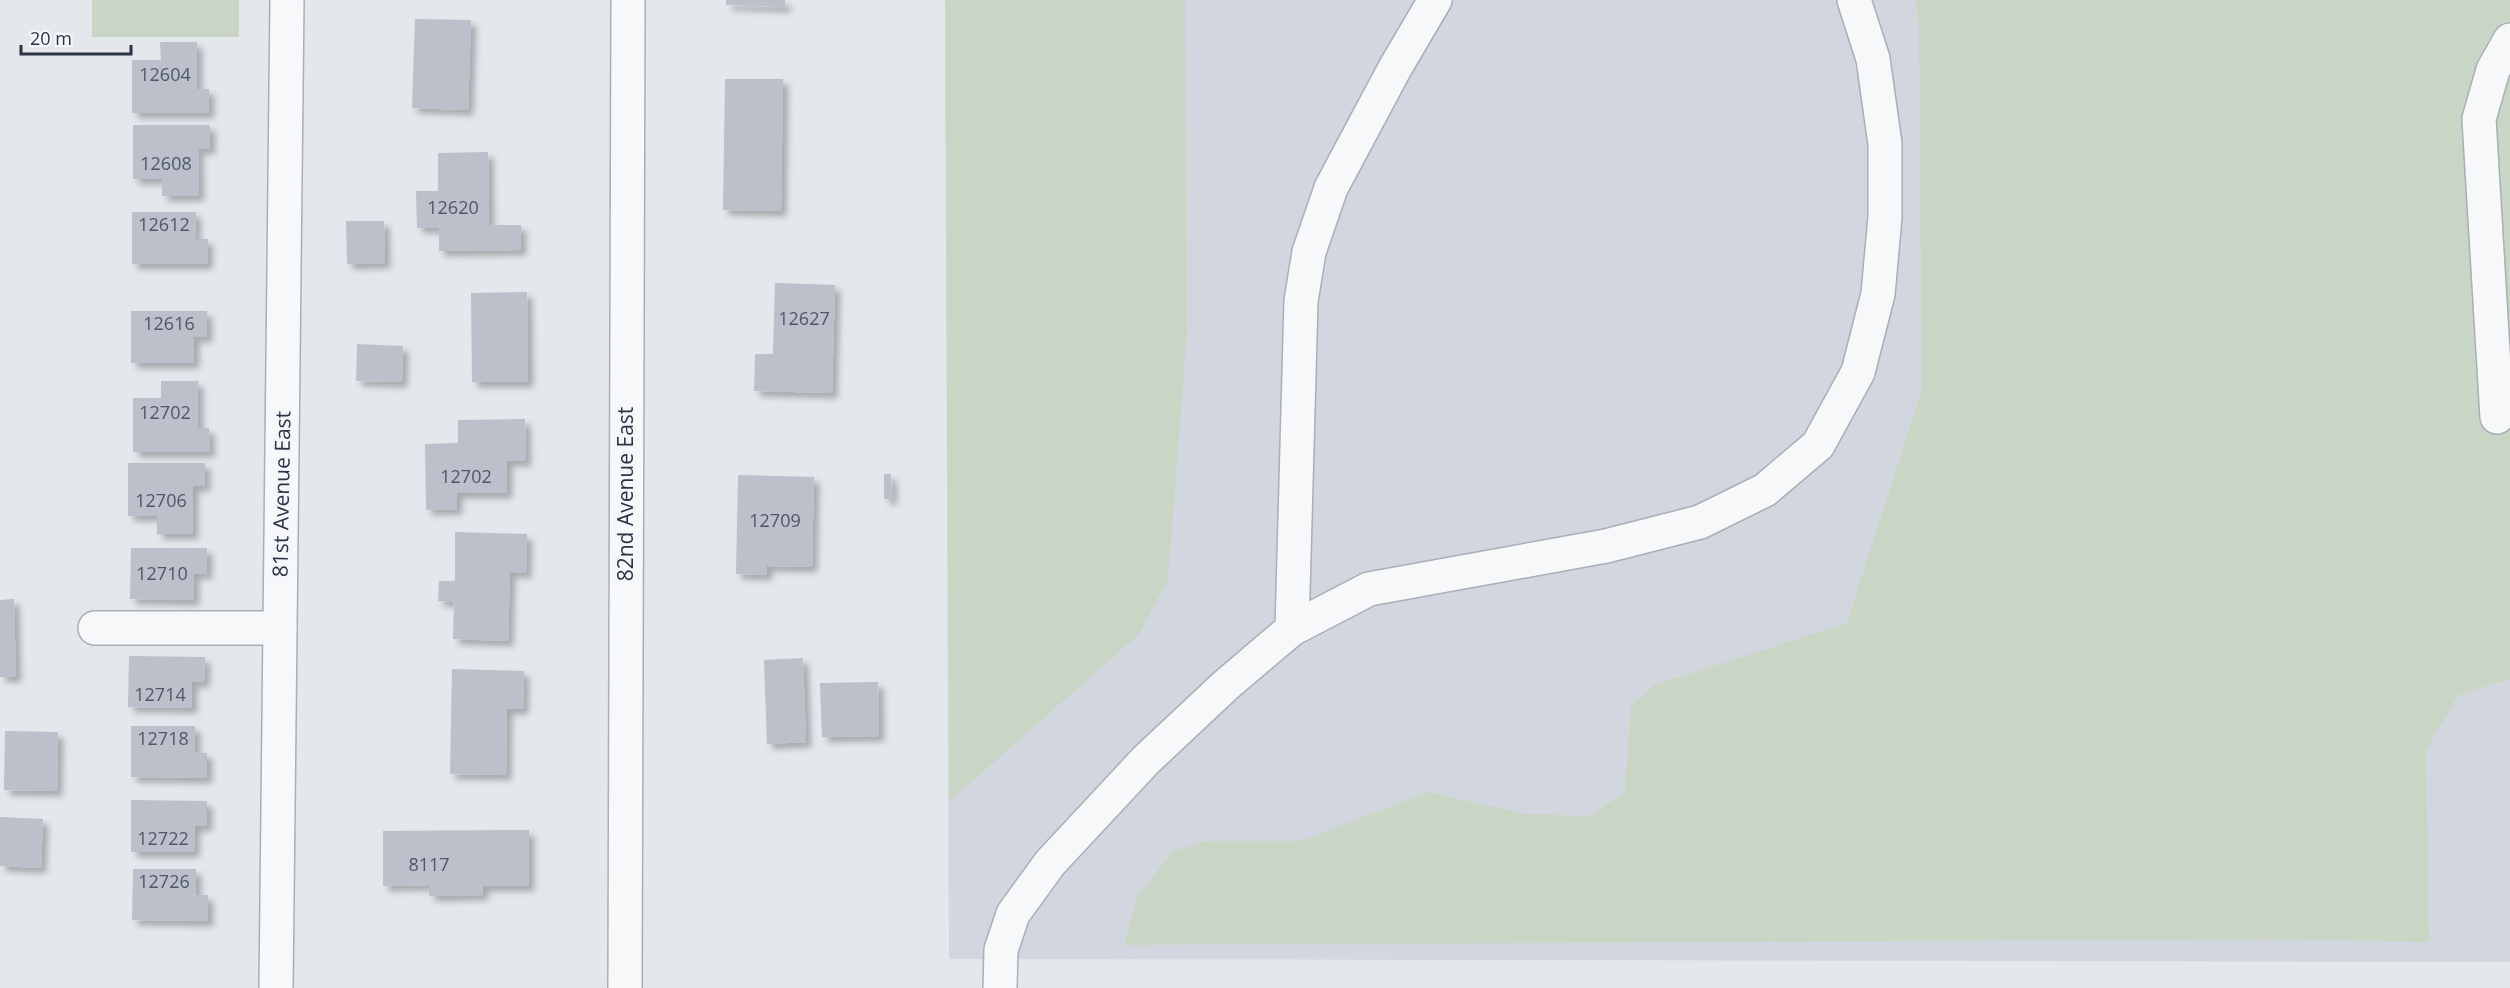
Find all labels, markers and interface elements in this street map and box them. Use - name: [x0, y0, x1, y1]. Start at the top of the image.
- scale bar: [21, 18, 130, 56]
- text: 20 m: [30, 26, 72, 50]
- house number: 12604: [139, 62, 191, 86]
- house number: 12608: [140, 151, 192, 175]
- house number: 12620: [427, 195, 479, 219]
- house number: 12612: [138, 212, 190, 236]
- house number: 12627: [778, 306, 830, 330]
- house number: 12616: [143, 311, 195, 335]
- house number: 12702: [139, 400, 191, 424]
- street label: 82nd Avenue East: [611, 407, 639, 581]
- street label: 81st Avenue East: [266, 411, 296, 577]
- house number: 12702: [440, 464, 492, 488]
- house number: 12706: [135, 488, 187, 512]
- house number: 12709: [749, 508, 801, 532]
- house number: 12710: [136, 561, 188, 585]
- house number: 12714: [134, 682, 186, 706]
- house number: 12718: [137, 726, 189, 750]
- house number: 12722: [137, 826, 189, 850]
- house number: 8117: [408, 852, 450, 876]
- house number: 12726: [138, 869, 190, 893]

